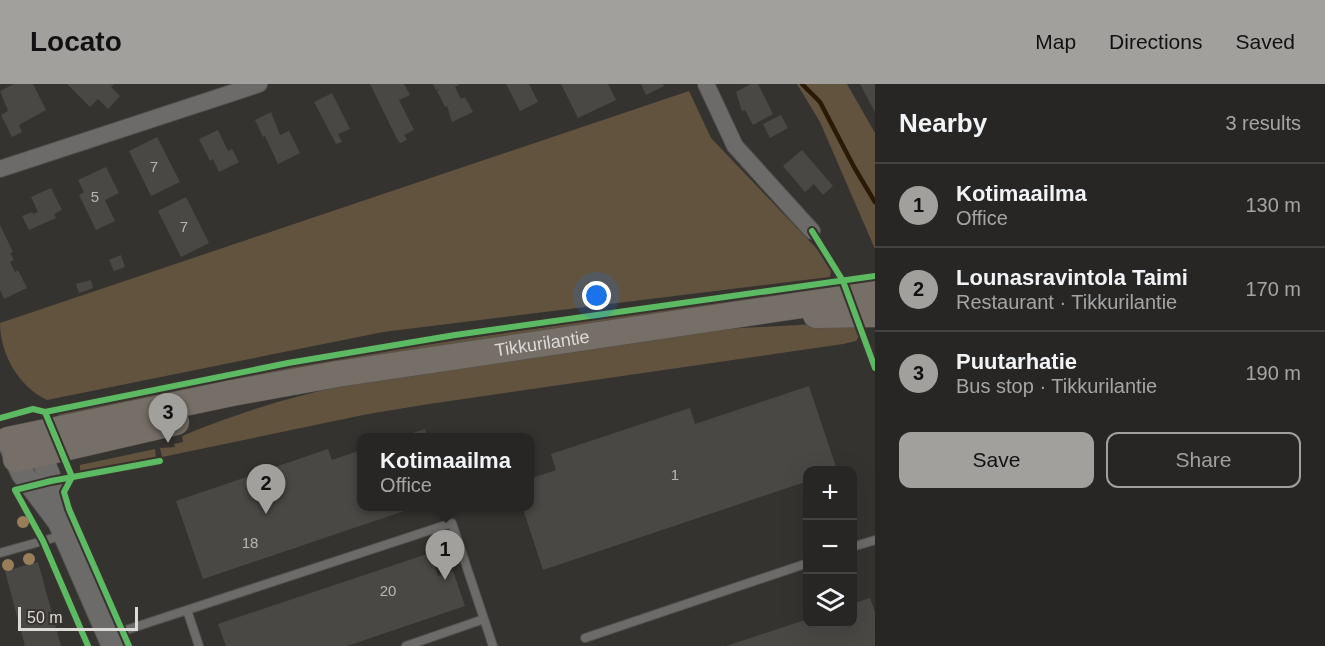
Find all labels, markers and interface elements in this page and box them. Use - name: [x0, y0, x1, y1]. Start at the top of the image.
- text: Locato: [30, 26, 122, 57]
- text: Map: [1035, 30, 1076, 53]
- text: Directions: [1109, 30, 1202, 53]
- text: Saved: [1235, 30, 1295, 53]
- text: Nearby: [899, 108, 987, 138]
- text: 3 results: [1225, 112, 1301, 134]
- house number: 7: [150, 158, 158, 175]
- text: Kotimaailma: [956, 181, 1087, 206]
- house number: 5: [91, 188, 99, 205]
- text: 1: [913, 194, 924, 216]
- text: 130 m: [1245, 194, 1301, 216]
- text: Office: [956, 207, 1008, 229]
- house number: 7: [180, 218, 188, 235]
- text: Lounasravintola Taimi: [956, 265, 1188, 290]
- text: 2: [913, 278, 924, 300]
- text: 170 m: [1245, 278, 1301, 300]
- your location: [582, 281, 611, 310]
- text: Restaurant · Tikkurilantie: [956, 291, 1177, 313]
- street label: Tikkurilantie: [494, 327, 591, 360]
- text: Puutarhatie: [956, 349, 1077, 374]
- text: 3: [913, 362, 924, 384]
- text: 190 m: [1245, 362, 1301, 384]
- text: Bus stop · Tikkurilantie: [956, 375, 1157, 397]
- pin: 3: [148, 394, 188, 443]
- button: Save: [899, 432, 1094, 488]
- button: Share: [1106, 432, 1301, 488]
- popup: [357, 433, 534, 511]
- text: Kotimaailma: [380, 448, 511, 473]
- pin: 2: [246, 464, 286, 514]
- house number: 1: [671, 466, 679, 483]
- map controls: [803, 466, 857, 628]
- button: +: [803, 466, 857, 520]
- text: Office: [380, 474, 432, 496]
- button: −: [803, 520, 857, 574]
- pin: 1: [426, 530, 464, 580]
- house number: 18: [242, 534, 258, 551]
- button: layers: [803, 574, 857, 628]
- house number: 20: [380, 582, 396, 599]
- scale bar: [18, 604, 138, 632]
- text: 50 m: [27, 609, 63, 626]

